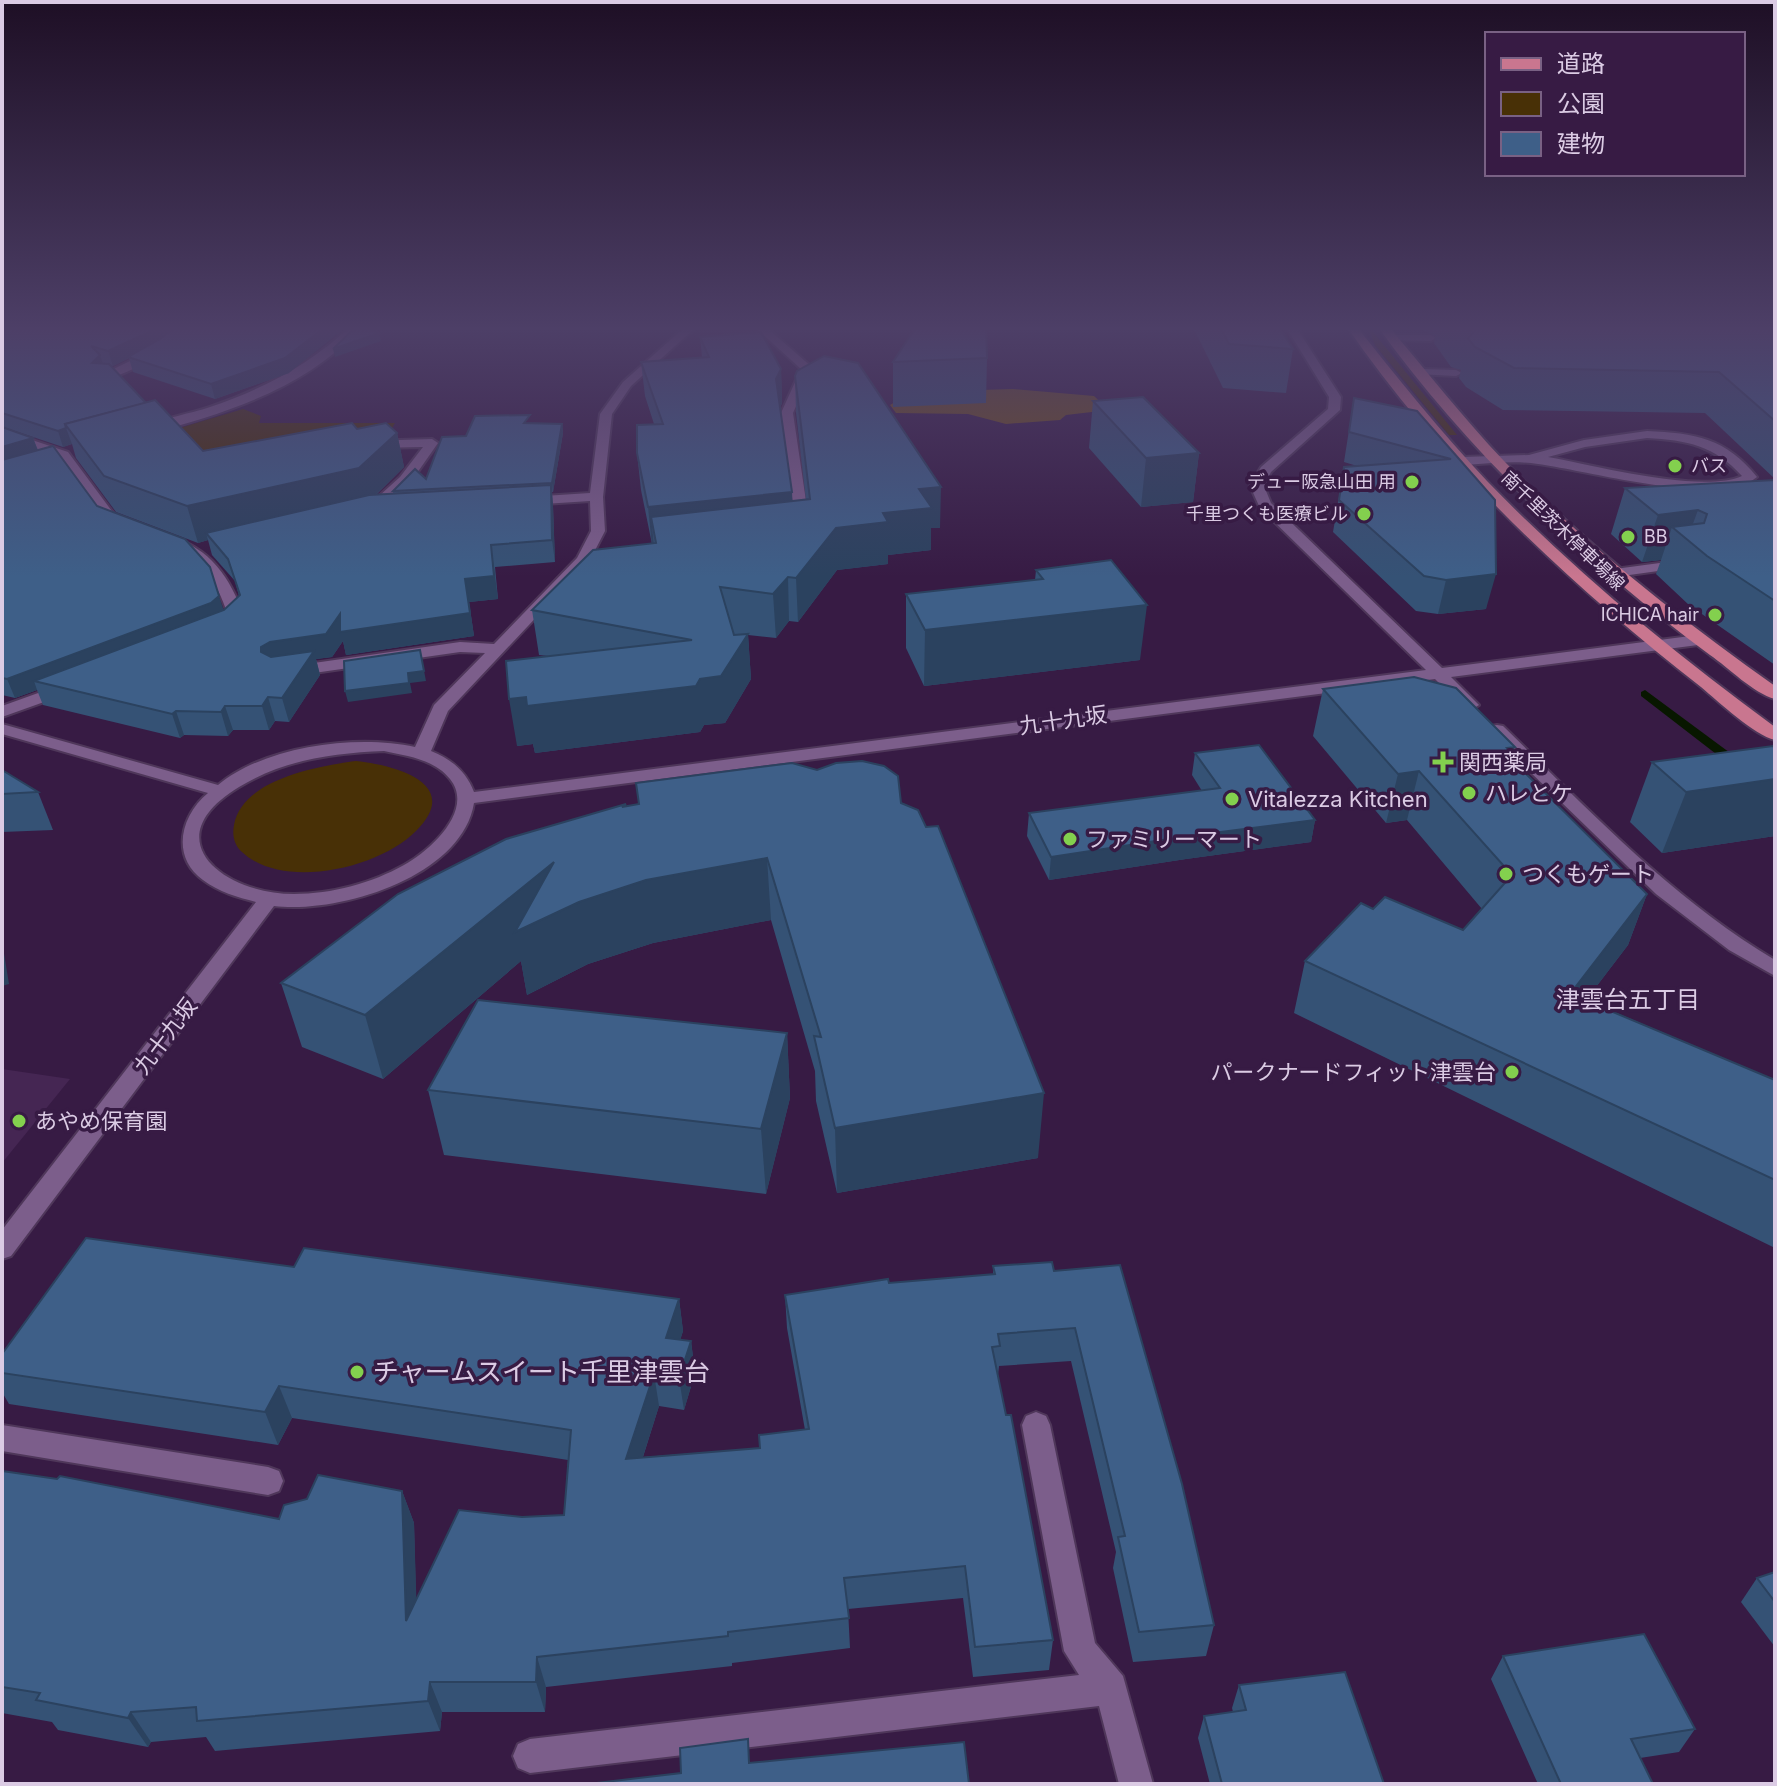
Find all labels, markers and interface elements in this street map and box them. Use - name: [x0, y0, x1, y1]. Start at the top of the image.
- legend: [1485, 32, 1745, 176]
- text: 道路: [1557, 49, 1605, 78]
- text: 公園: [1557, 89, 1605, 118]
- text: 建物: [1557, 129, 1605, 158]
- place label: バス: [1691, 455, 1727, 476]
- marker: バス: [1666, 457, 1684, 475]
- street label: 南千里茨木停車場線: [1498, 467, 1629, 594]
- place label: デュー阪急山田 用: [1247, 471, 1396, 492]
- marker: デュー阪急山田 用: [1403, 473, 1421, 491]
- place label: 千里つくも医療ビル: [1186, 503, 1348, 524]
- marker: 千里つくも医療ビル: [1355, 505, 1373, 523]
- place label: BB: [1644, 526, 1668, 547]
- marker: BB: [1619, 528, 1637, 546]
- place label: ICHICA hair: [1601, 604, 1699, 625]
- marker: ICHICA hair: [1706, 606, 1724, 624]
- street label: 九十九坂: [1018, 701, 1108, 739]
- place label: 関西薬局: [1459, 749, 1547, 775]
- marker: 関西薬局: [1434, 753, 1452, 771]
- place label: ハレとケ: [1485, 780, 1573, 806]
- marker: ハレとケ: [1460, 784, 1478, 802]
- place label: Vitalezza Kitchen: [1248, 786, 1428, 812]
- marker: Vitalezza Kitchen: [1223, 790, 1241, 808]
- place label: ファミリーマート: [1086, 826, 1262, 852]
- marker: ファミリーマート: [1061, 830, 1079, 848]
- place label: つくもゲート: [1522, 861, 1654, 887]
- marker: つくもゲート: [1497, 865, 1515, 883]
- district label: 津雲台五丁目: [1556, 985, 1700, 1014]
- street label: 九十九坂: [128, 993, 202, 1079]
- place label: パークナードフィット津雲台: [1210, 1059, 1496, 1085]
- marker: パークナードフィット津雲台: [1503, 1063, 1521, 1081]
- place label: あやめ保育園: [35, 1108, 167, 1134]
- marker: あやめ保育園: [10, 1112, 28, 1130]
- place label: チャームスイート千里津雲台: [373, 1356, 710, 1387]
- marker: チャームスイート千里津雲台: [348, 1363, 366, 1381]

